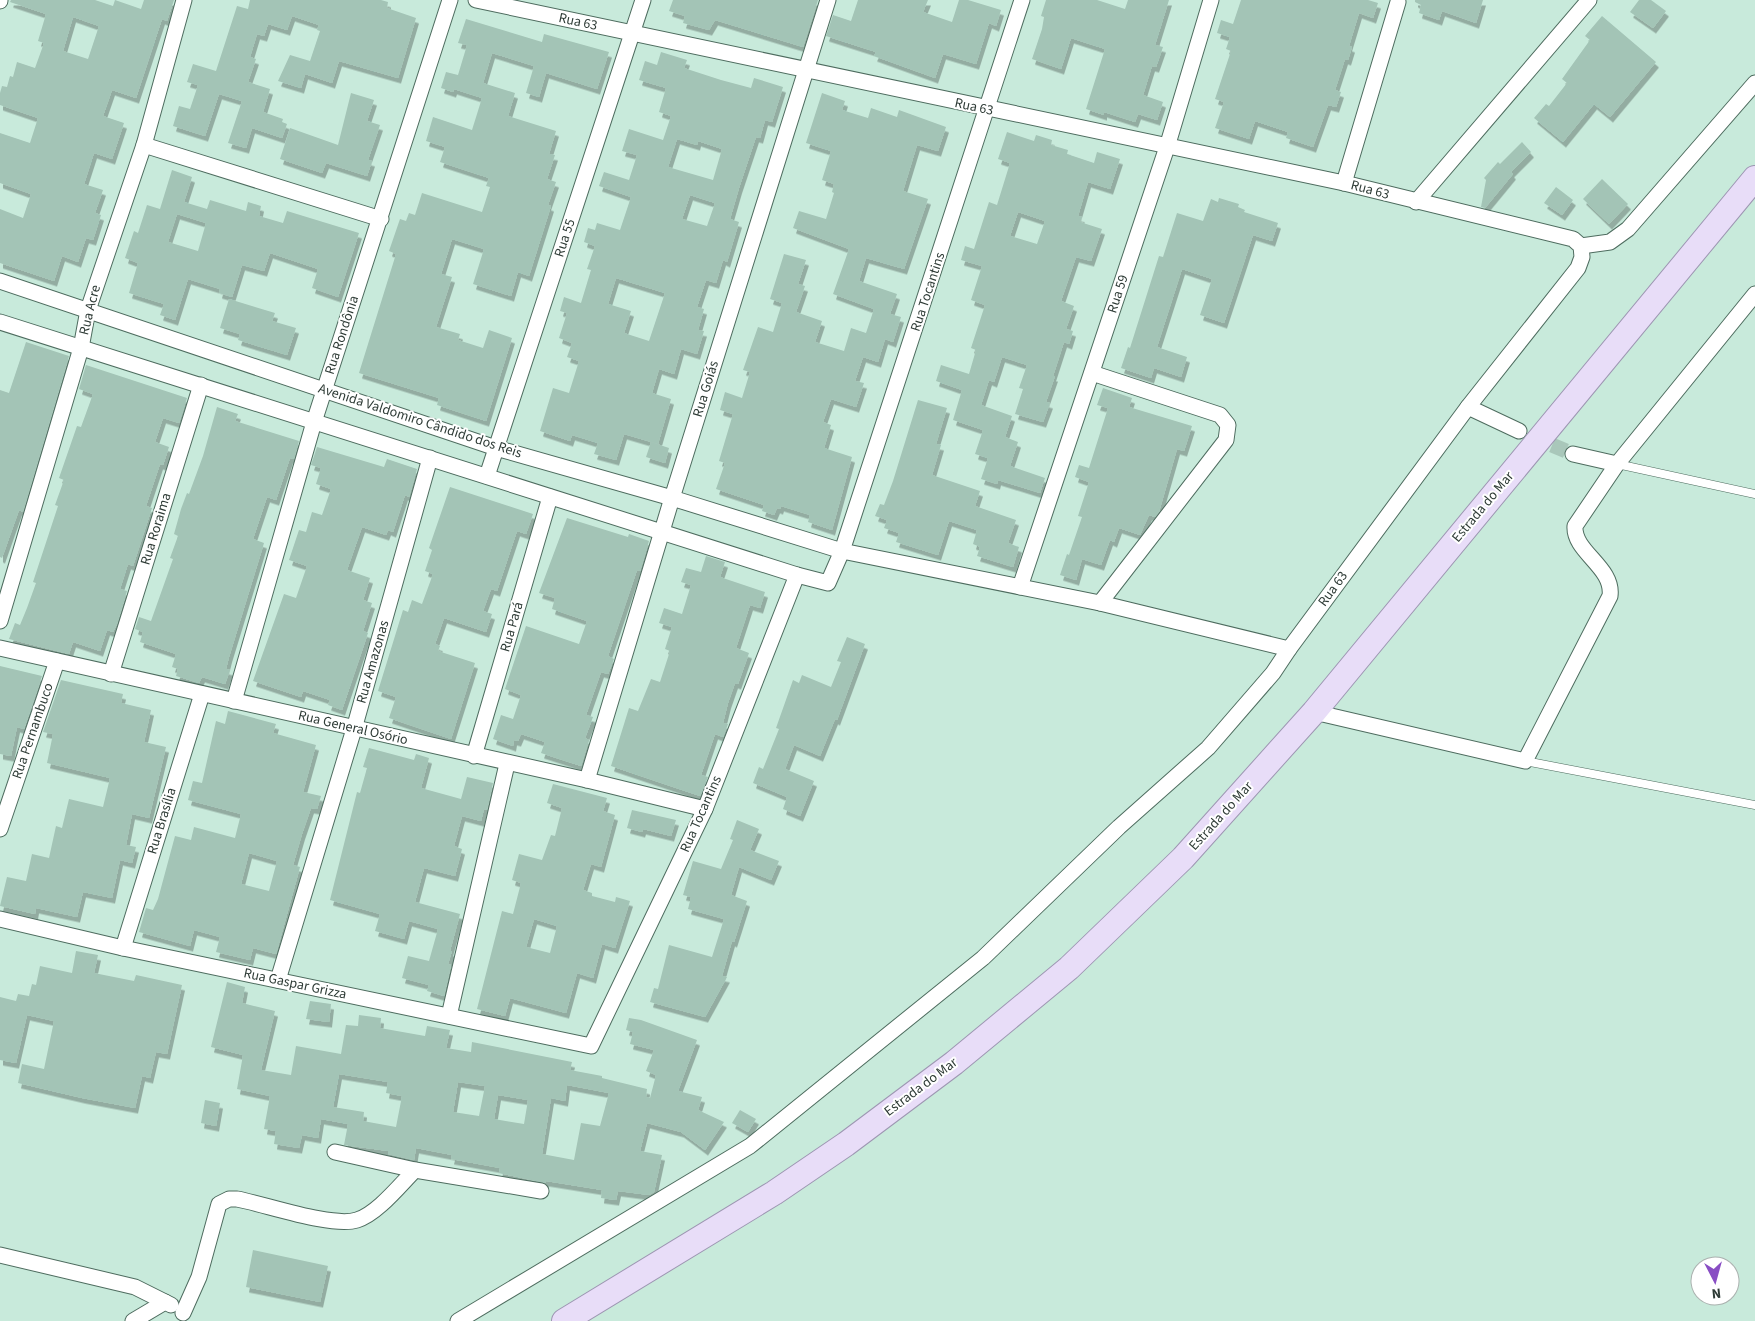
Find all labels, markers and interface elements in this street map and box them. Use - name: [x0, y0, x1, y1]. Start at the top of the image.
- street label: Rua 63: [557, 8, 599, 36]
- street label: Rua 63: [953, 93, 995, 121]
- street label: Rua 63: [1348, 175, 1392, 205]
- street label: Rua 55: [549, 216, 581, 260]
- street label: Rua Tocantins: [906, 250, 950, 334]
- street label: Rua 59: [1102, 272, 1134, 316]
- street label: Rua Acre: [74, 283, 106, 337]
- street label: Rua Rondônia: [320, 293, 364, 377]
- street label: Rua Goiás: [688, 358, 724, 420]
- street label: Avenida Valdomiro Cândido dos Reis: [316, 379, 524, 463]
- street label: Estrada do Mar: [1447, 467, 1519, 547]
- street label: Rua Roraima: [136, 490, 176, 568]
- street label: Rua 63: [1313, 567, 1353, 611]
- street label: Rua Pará: [495, 600, 529, 654]
- street label: Rua Amazonas: [352, 618, 394, 706]
- street label: Rua Pernambuco: [7, 680, 59, 782]
- street label: Rua General Osório: [296, 706, 410, 750]
- street label: Rua Tocantins: [675, 772, 727, 856]
- street label: Estrada do Mar: [1184, 777, 1258, 855]
- street label: Rua Brasília: [142, 785, 182, 857]
- street label: Rua Gaspar Grizza: [242, 963, 348, 1005]
- street label: Estrada do Mar: [880, 1053, 962, 1121]
- north arrow: [1690, 1256, 1740, 1306]
- text: N: [1711, 1283, 1722, 1303]

